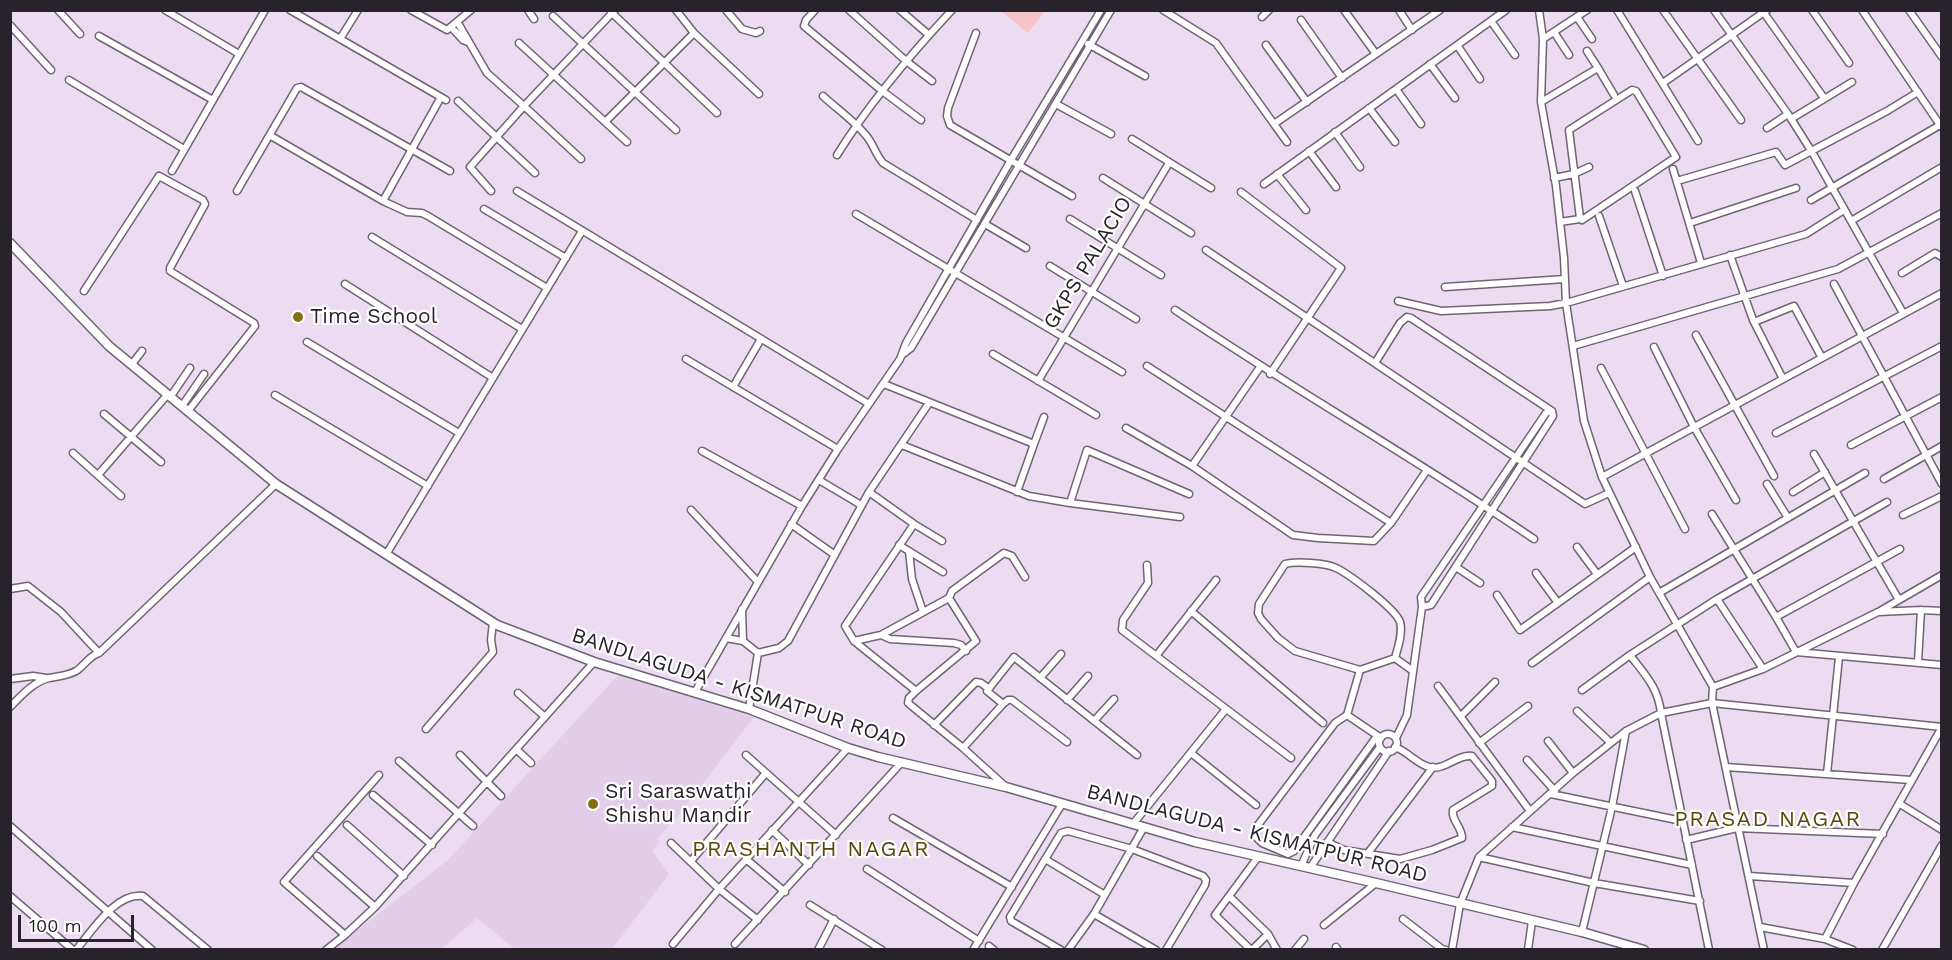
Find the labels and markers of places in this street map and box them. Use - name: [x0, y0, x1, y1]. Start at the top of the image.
- place label: Time School: [310, 304, 437, 330]
- marker: Time School: [291, 310, 305, 324]
- place label: Sri Saraswathi Shishu Mandir: [605, 779, 752, 829]
- marker: Sri Saraswathi Shishu Mandir: [586, 797, 600, 811]

